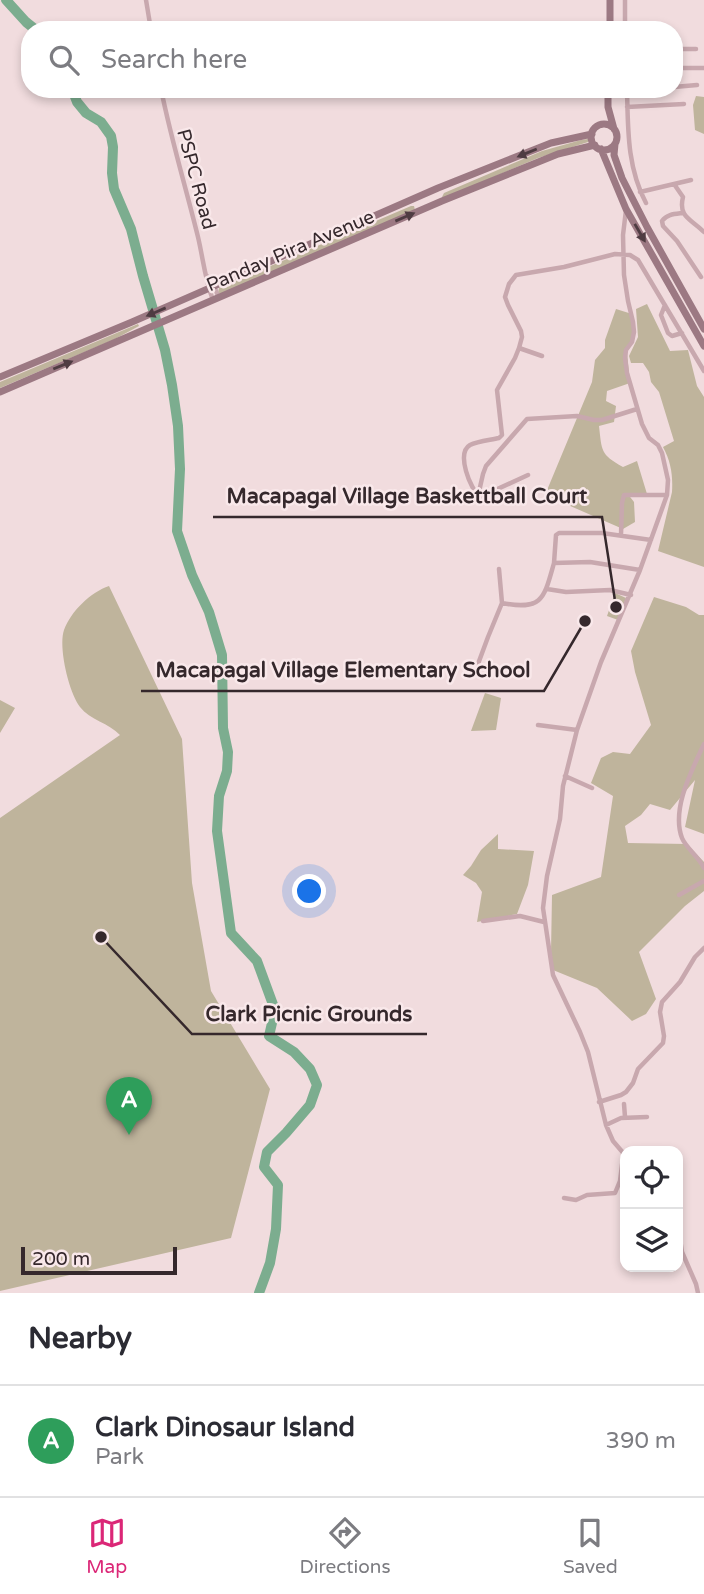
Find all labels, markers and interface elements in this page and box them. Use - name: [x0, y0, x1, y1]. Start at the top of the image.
- search box: [21, 21, 683, 98]
- icon: search: [45, 41, 83, 79]
- text: Search here: [101, 44, 247, 75]
- street label: PSPC Road: [172, 127, 220, 232]
- one-way arrow: [516, 148, 537, 159]
- street label: Panday Pira Avenue: [203, 206, 378, 296]
- one-way arrow: [395, 211, 416, 222]
- one-way arrow: [634, 223, 646, 243]
- one-way arrow: [145, 307, 166, 318]
- one-way arrow: [52, 359, 73, 370]
- callout: Macapagal Village Baskettball Court: [213, 475, 602, 517]
- text: Macapagal Village Baskettball Court: [227, 484, 587, 509]
- callout: Macapagal Village Elementary School: [141, 649, 544, 691]
- text: Macapagal Village Elementary School: [156, 658, 530, 683]
- your location: [292, 874, 326, 908]
- callout: Clark Picnic Grounds: [192, 992, 427, 1034]
- text: Clark Picnic Grounds: [206, 1002, 412, 1027]
- pin: A: [106, 1077, 152, 1135]
- map controls: [620, 1146, 683, 1272]
- button: locate: [620, 1146, 683, 1209]
- button: layers: [620, 1209, 683, 1272]
- scale bar: [21, 1244, 177, 1276]
- text: 200 m: [32, 1248, 90, 1270]
- text: Nearby: [28, 1320, 132, 1357]
- text: Clark Dinosaur Island: [95, 1412, 355, 1443]
- text: A: [42, 1427, 60, 1455]
- text: 390 m: [606, 1427, 676, 1455]
- text: Park: [95, 1443, 144, 1471]
- tab: Map: [86, 1514, 127, 1578]
- tab: Directions: [300, 1514, 391, 1578]
- tab: Saved: [563, 1514, 618, 1578]

